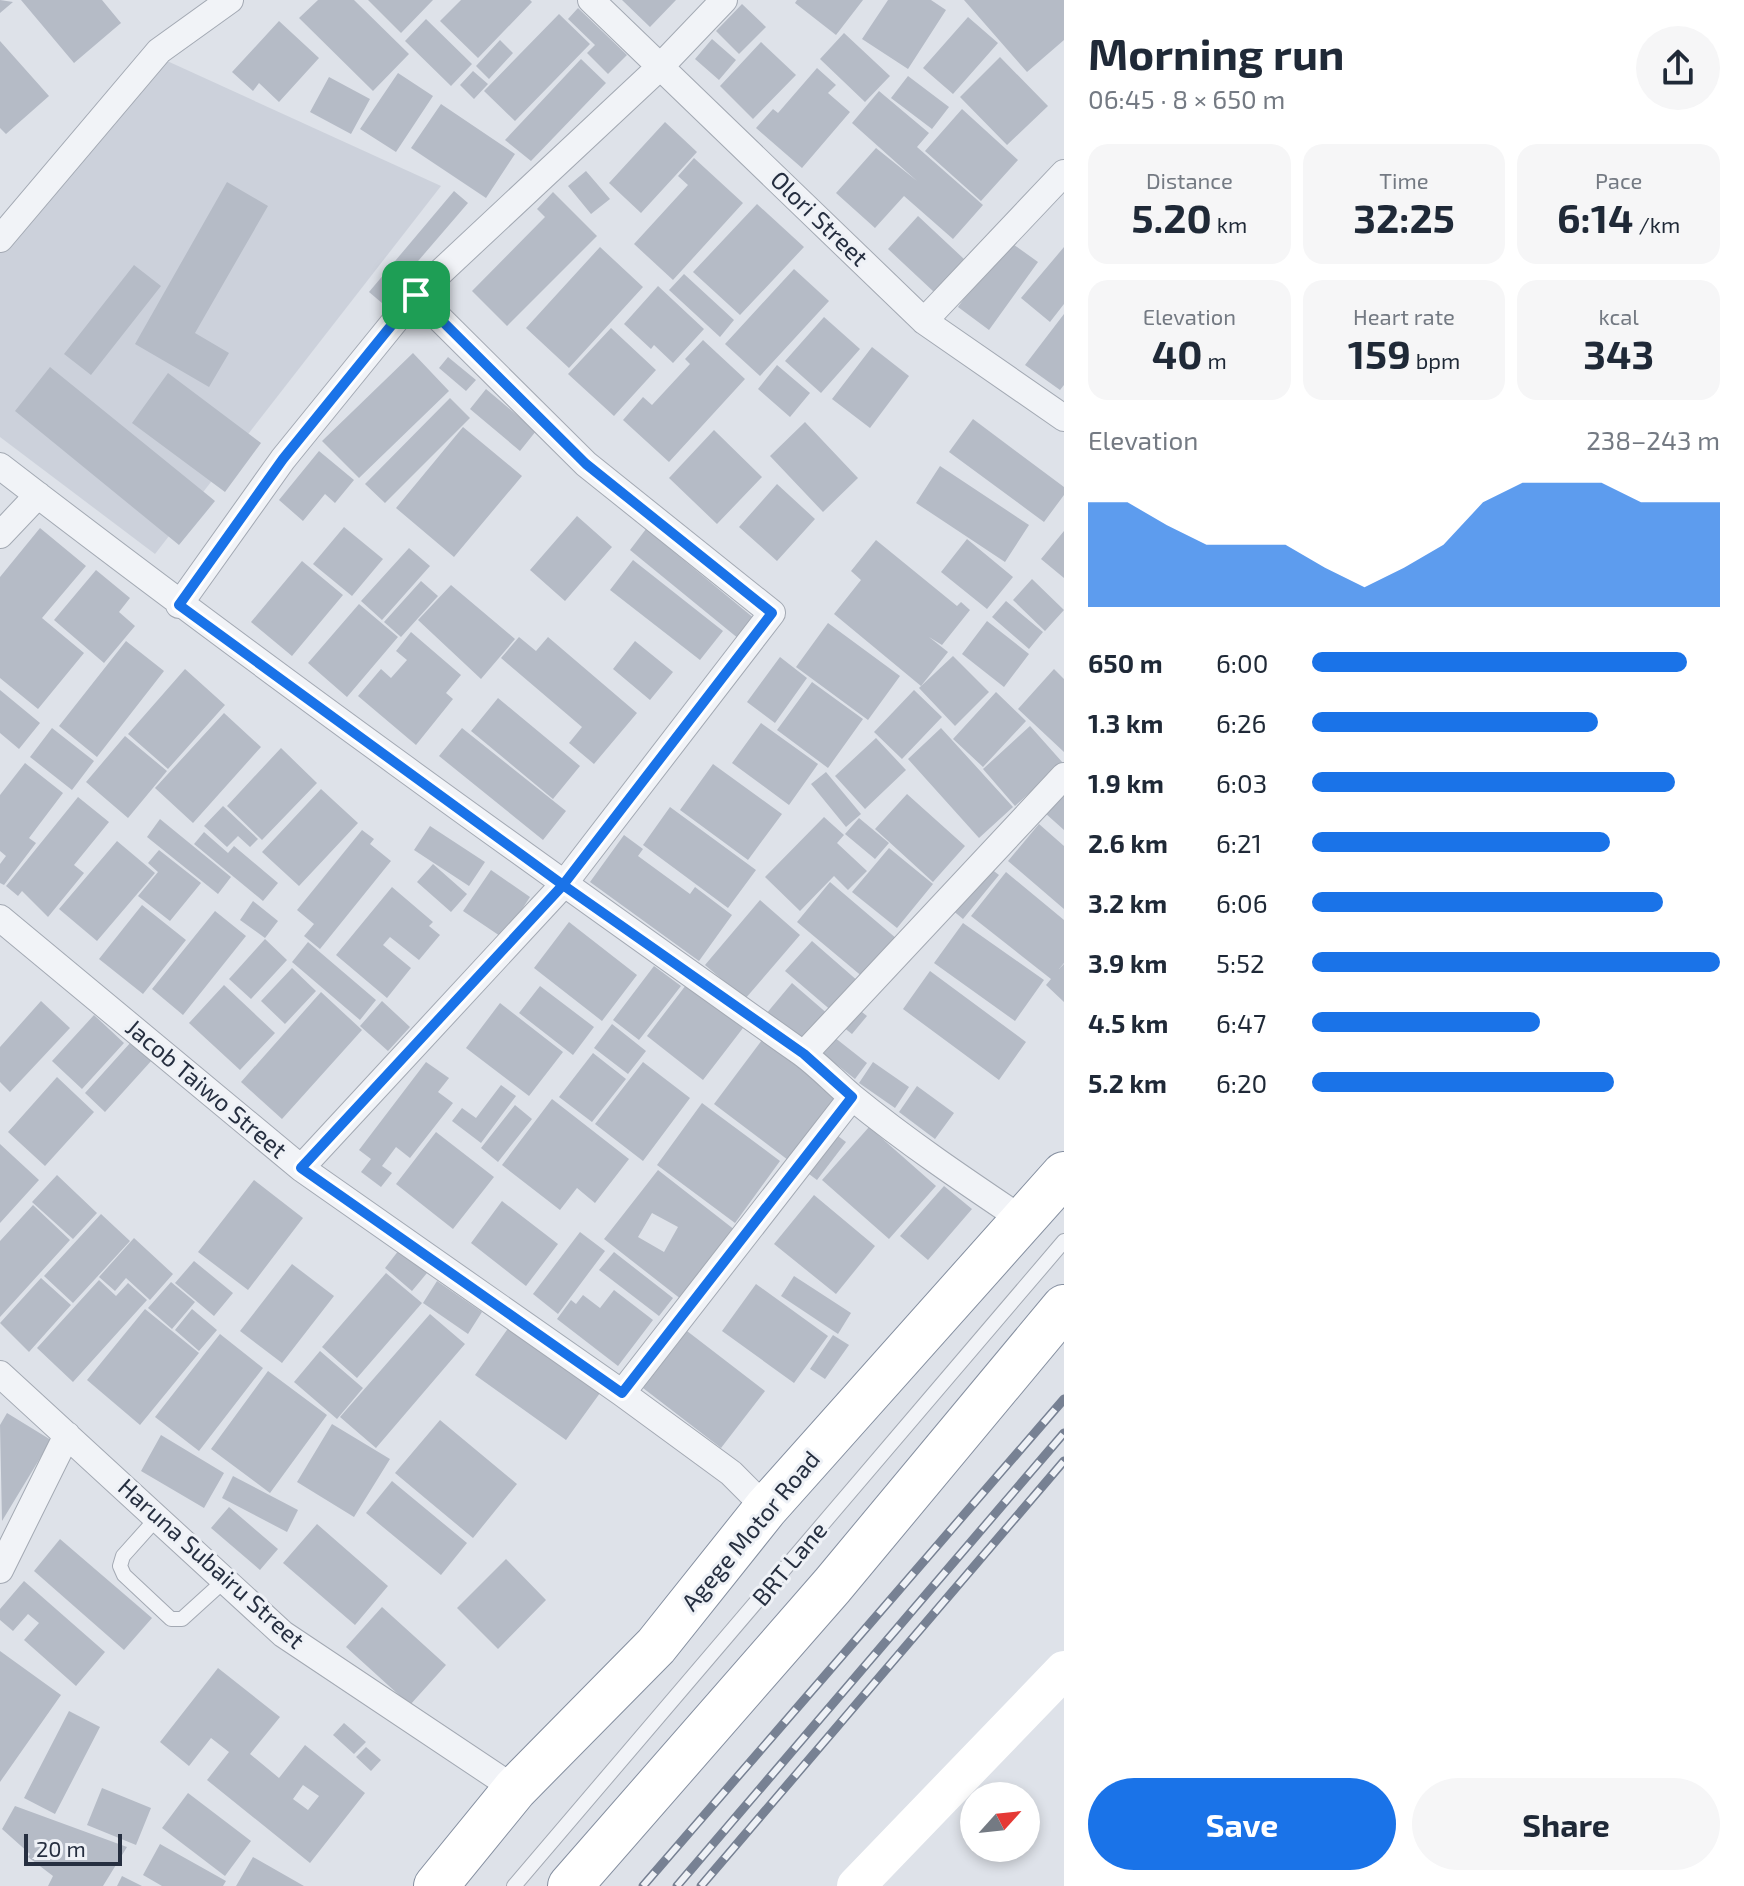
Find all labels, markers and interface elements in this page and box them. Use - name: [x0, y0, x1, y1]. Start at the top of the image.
- text: Morning run: [1088, 26, 1344, 79]
- button: share: [1636, 26, 1720, 110]
- text: 06:45 · 8 × 650 m: [1088, 83, 1285, 114]
- street label: Olori Street: [765, 164, 875, 272]
- text: Distance: [1146, 167, 1233, 193]
- text: Time: [1379, 167, 1429, 193]
- text: Pace: [1595, 167, 1642, 193]
- text: 5.20: [1131, 193, 1212, 241]
- text: 32:25: [1353, 193, 1455, 241]
- text: 6:14: [1557, 193, 1634, 241]
- text: km: [1212, 211, 1247, 237]
- text: /km: [1634, 211, 1680, 237]
- pin: [382, 261, 450, 329]
- icon: arrive: [394, 273, 438, 317]
- text: Elevation: [1143, 303, 1236, 329]
- text: Heart rate: [1353, 303, 1455, 329]
- text: kcal: [1599, 303, 1639, 329]
- text: 40: [1152, 329, 1203, 377]
- text: 159: [1348, 329, 1411, 377]
- text: 343: [1583, 329, 1654, 377]
- text: m: [1203, 347, 1227, 373]
- text: bpm: [1411, 347, 1460, 373]
- text: Elevation: [1088, 424, 1198, 455]
- text: 238–243 m: [1586, 424, 1720, 455]
- text: 650 m: [1088, 647, 1163, 678]
- text: 6:00: [1216, 647, 1268, 678]
- text: 1.3 km: [1088, 707, 1163, 738]
- text: 6:26: [1216, 707, 1267, 738]
- text: 1.9 km: [1088, 767, 1164, 798]
- text: 6:03: [1216, 767, 1267, 798]
- text: 2.6 km: [1088, 827, 1168, 858]
- text: 6:21: [1216, 827, 1262, 858]
- text: 3.2 km: [1088, 887, 1167, 918]
- text: 6:06: [1216, 887, 1268, 918]
- text: 3.9 km: [1088, 947, 1167, 978]
- text: 5:52: [1216, 947, 1265, 978]
- text: 4.5 km: [1088, 1007, 1168, 1038]
- text: 6:47: [1216, 1007, 1266, 1038]
- street label: Jacob Taiwo Street: [121, 1012, 293, 1164]
- text: 5.2 km: [1088, 1067, 1167, 1098]
- text: 6:20: [1216, 1067, 1267, 1098]
- street label: Agege Motor Road: [675, 1444, 825, 1616]
- street label: Haruna Subairu Street: [113, 1472, 311, 1654]
- street label: BRT Lane: [745, 1515, 832, 1611]
- button: Save: [1088, 1778, 1396, 1870]
- button: Share: [1412, 1778, 1720, 1870]
- north arrow: [960, 1782, 1040, 1862]
- map controls: [960, 1782, 1040, 1862]
- scale bar: [24, 1830, 122, 1866]
- text: 20 m: [36, 1835, 86, 1861]

